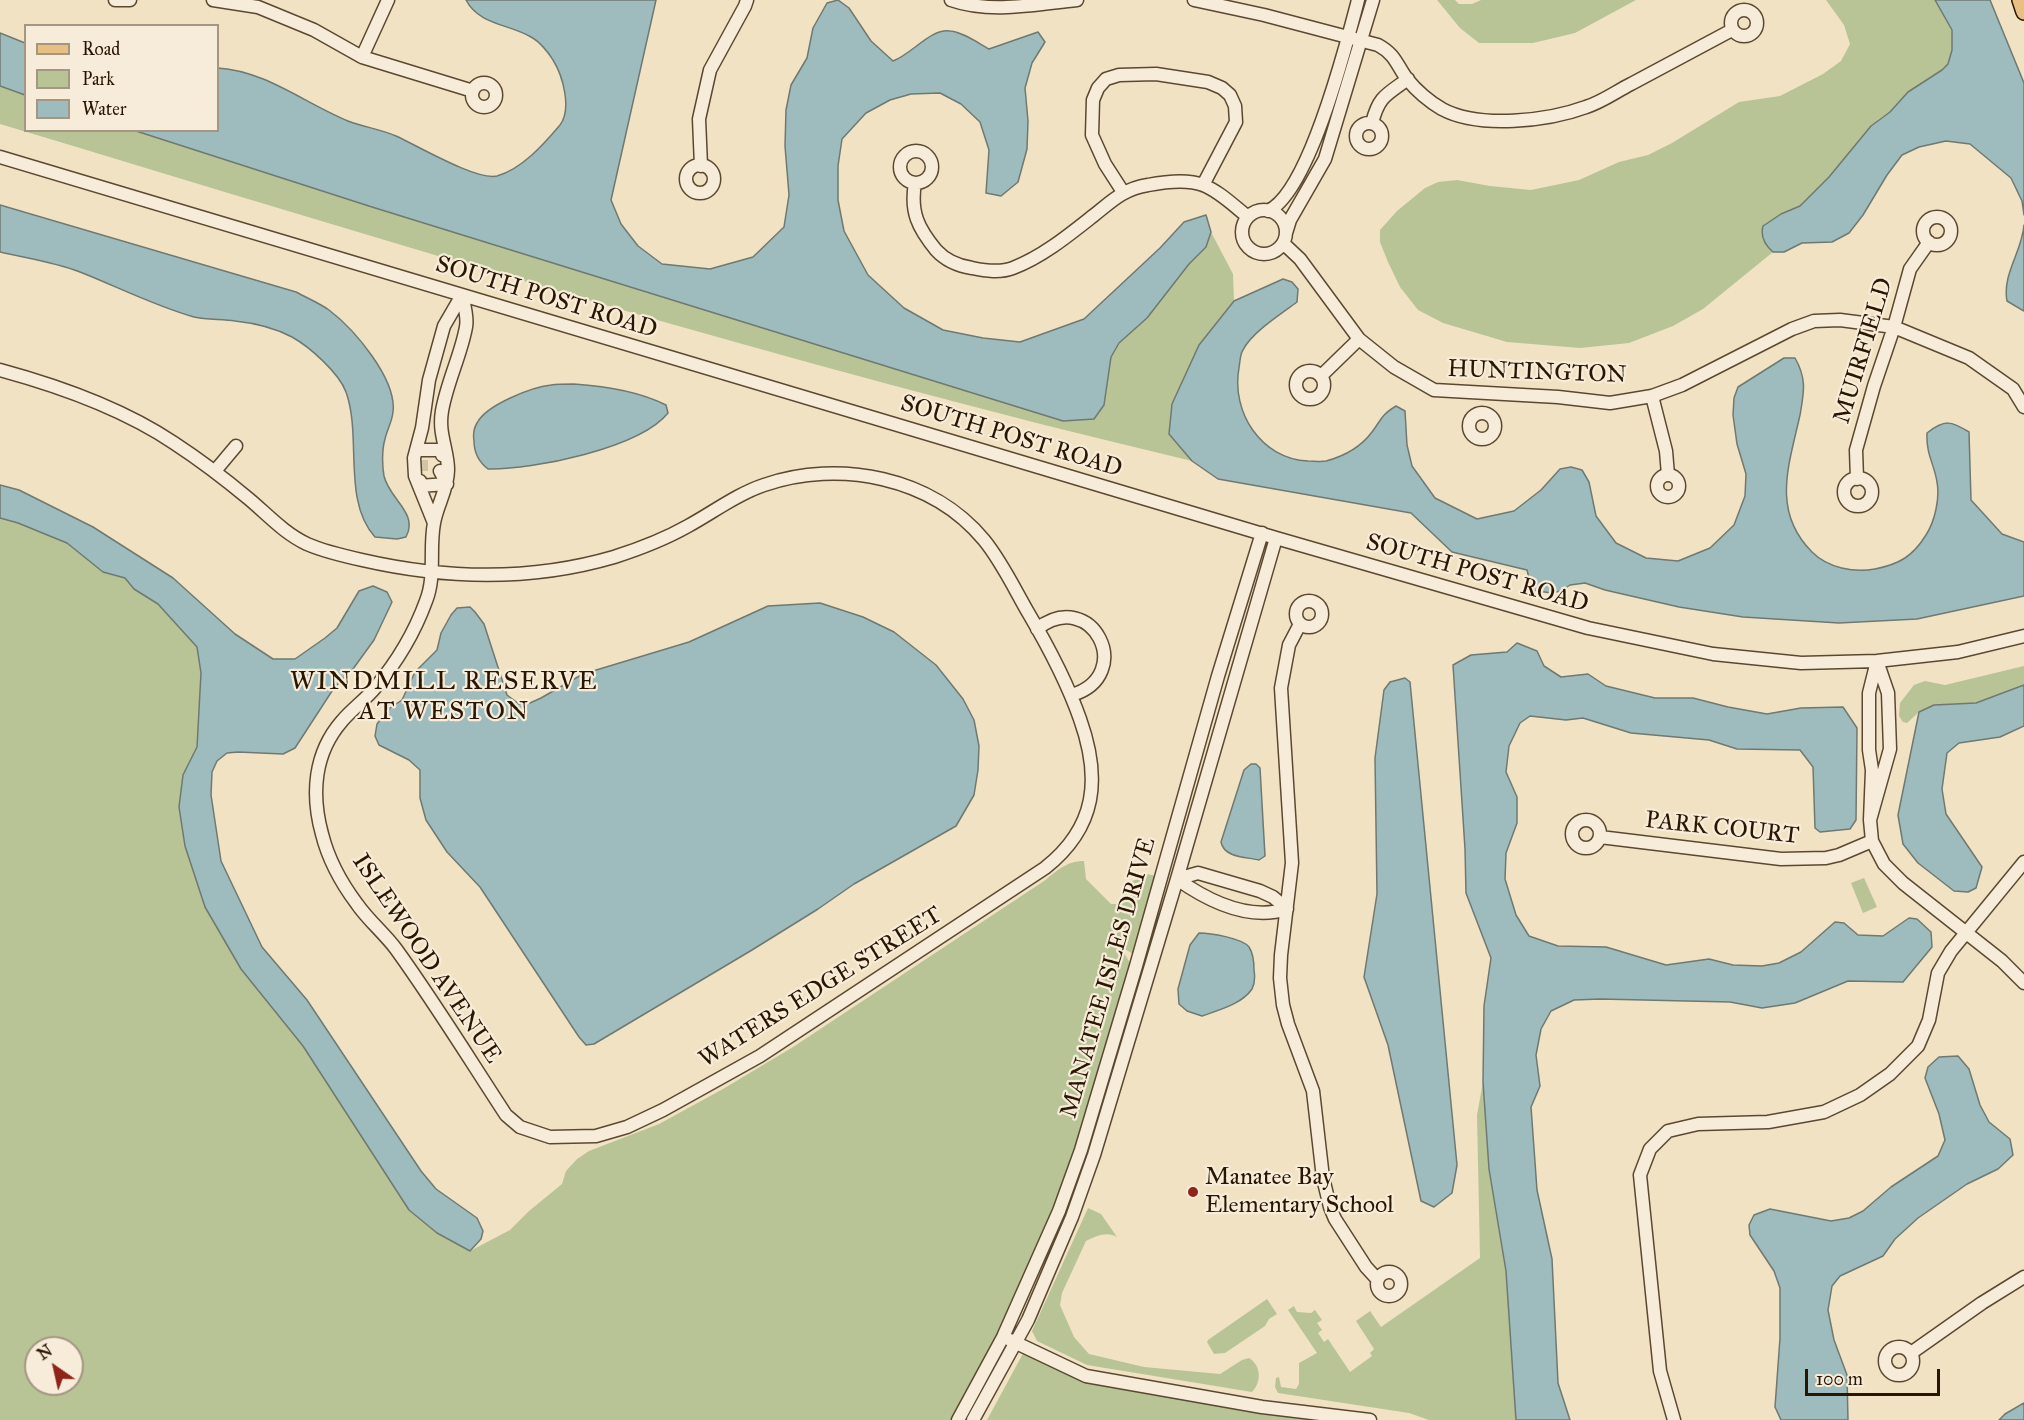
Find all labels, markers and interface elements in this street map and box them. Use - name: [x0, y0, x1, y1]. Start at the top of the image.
- legend: [24, 24, 219, 132]
- text: Road: [82, 38, 120, 60]
- text: Park: [82, 68, 115, 90]
- text: Water: [82, 98, 126, 120]
- street label: SOUTH POST ROAD: [432, 251, 660, 345]
- street label: MUIRFIELD: [1828, 275, 1900, 427]
- street label: HUNTINGTON: [1447, 355, 1627, 391]
- street label: SOUTH POST ROAD: [897, 390, 1125, 484]
- street label: SOUTH POST ROAD: [1362, 528, 1592, 620]
- district label: WINDMILL RESERVE AT WESTON: [290, 667, 598, 728]
- street label: PARK COURT: [1644, 807, 1800, 851]
- street label: MANATEE ISLES DRIVE: [1055, 834, 1163, 1122]
- street label: ISLEWOOD AVENUE: [345, 849, 507, 1069]
- street label: WATERS EDGE STREET: [694, 901, 948, 1075]
- place label: Manatee Bay Elementary School: [1205, 1164, 1394, 1220]
- marker: Manatee Bay Elementary School: [1186, 1185, 1200, 1199]
- north arrow: [24, 1336, 84, 1396]
- text: N: [34, 1341, 56, 1364]
- scale bar: [1808, 1357, 1943, 1395]
- text: 100 m: [1816, 1368, 1863, 1390]

